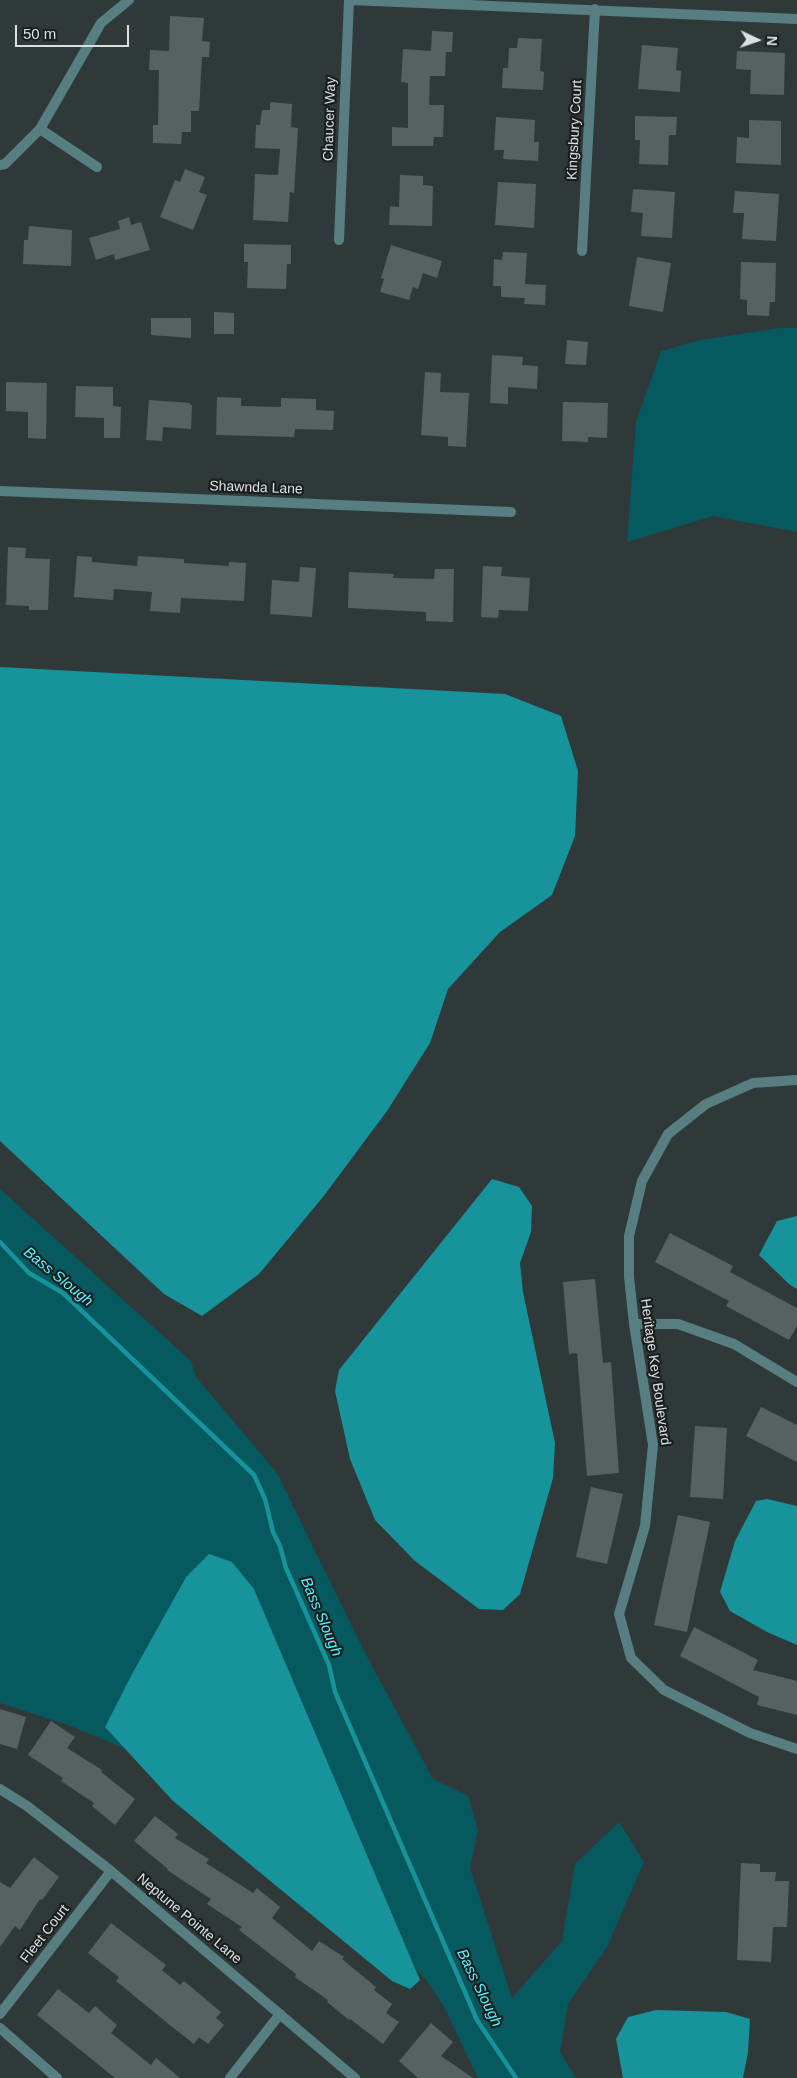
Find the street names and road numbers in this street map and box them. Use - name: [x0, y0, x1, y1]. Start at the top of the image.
- street label: Chaucer Way: [320, 77, 340, 161]
- street label: Kingsbury Court: [564, 79, 586, 181]
- street label: Shawnda Lane: [209, 478, 303, 498]
- street label: Heritage Key Boulevard: [636, 1298, 674, 1446]
- street label: Neptune Pointe Lane: [133, 1870, 245, 1968]
- street label: Fleet Court: [17, 1902, 73, 1966]

